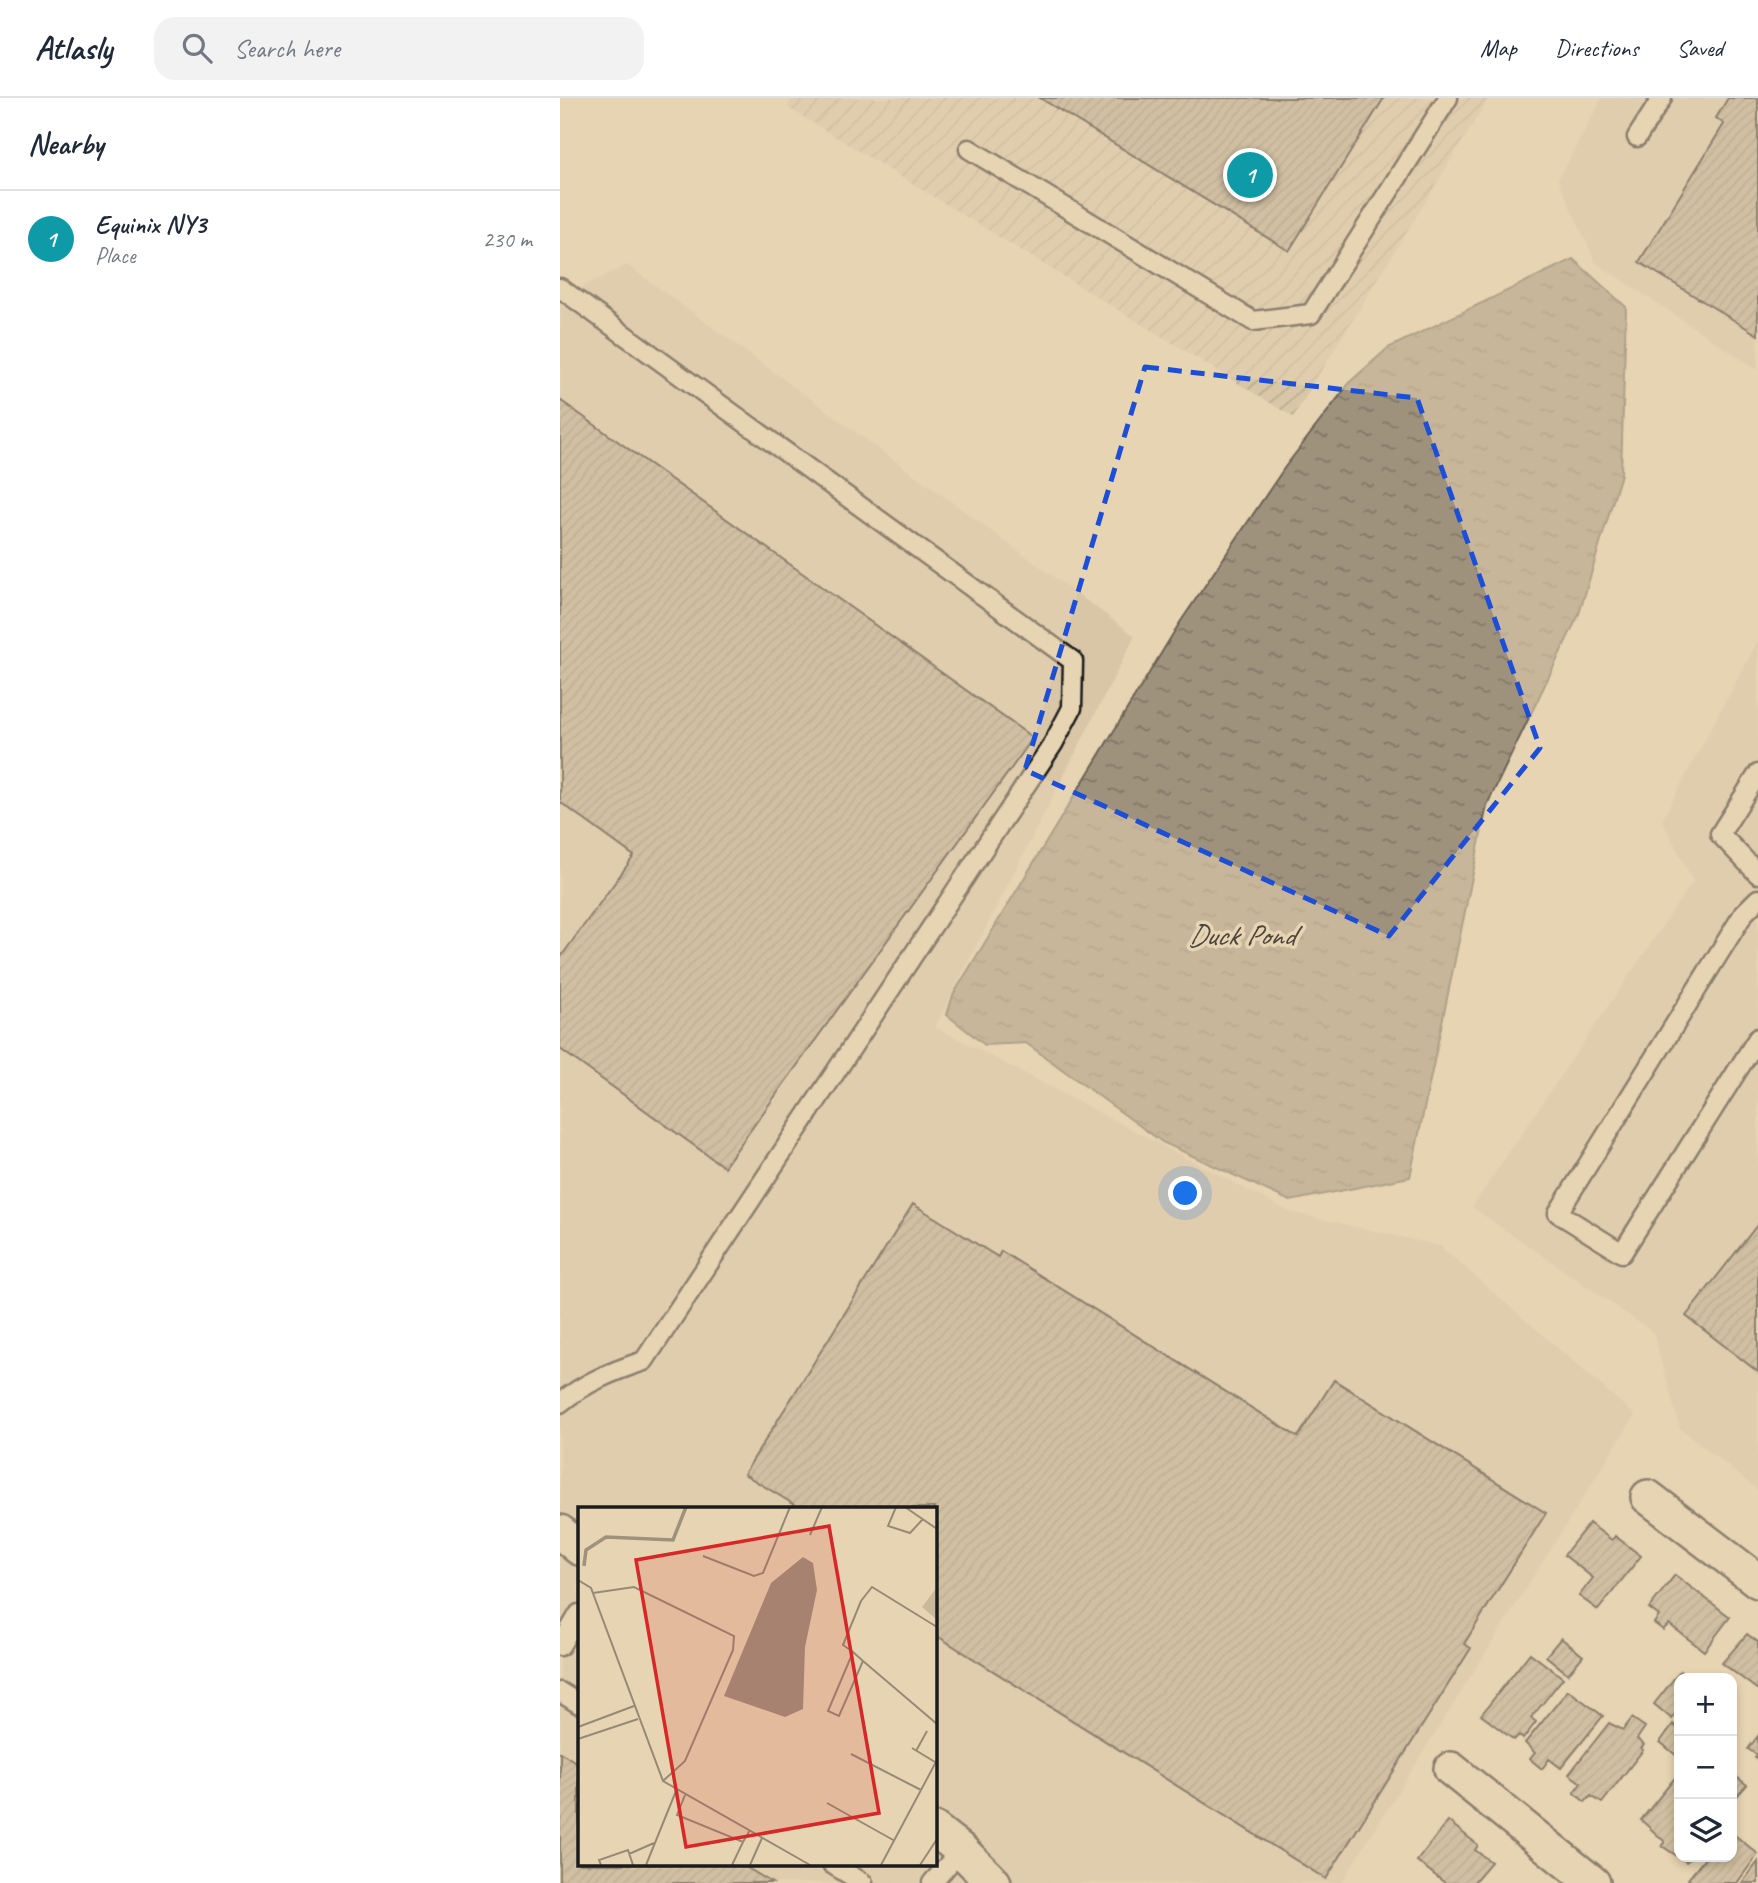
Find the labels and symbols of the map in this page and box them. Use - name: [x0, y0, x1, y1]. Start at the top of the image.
- pin: 1: [1227, 149, 1273, 201]
- water label: Duck Pond: [1188, 916, 1304, 954]
- your location: [1168, 1176, 1202, 1210]
- inset map: [578, 1507, 936, 1866]

